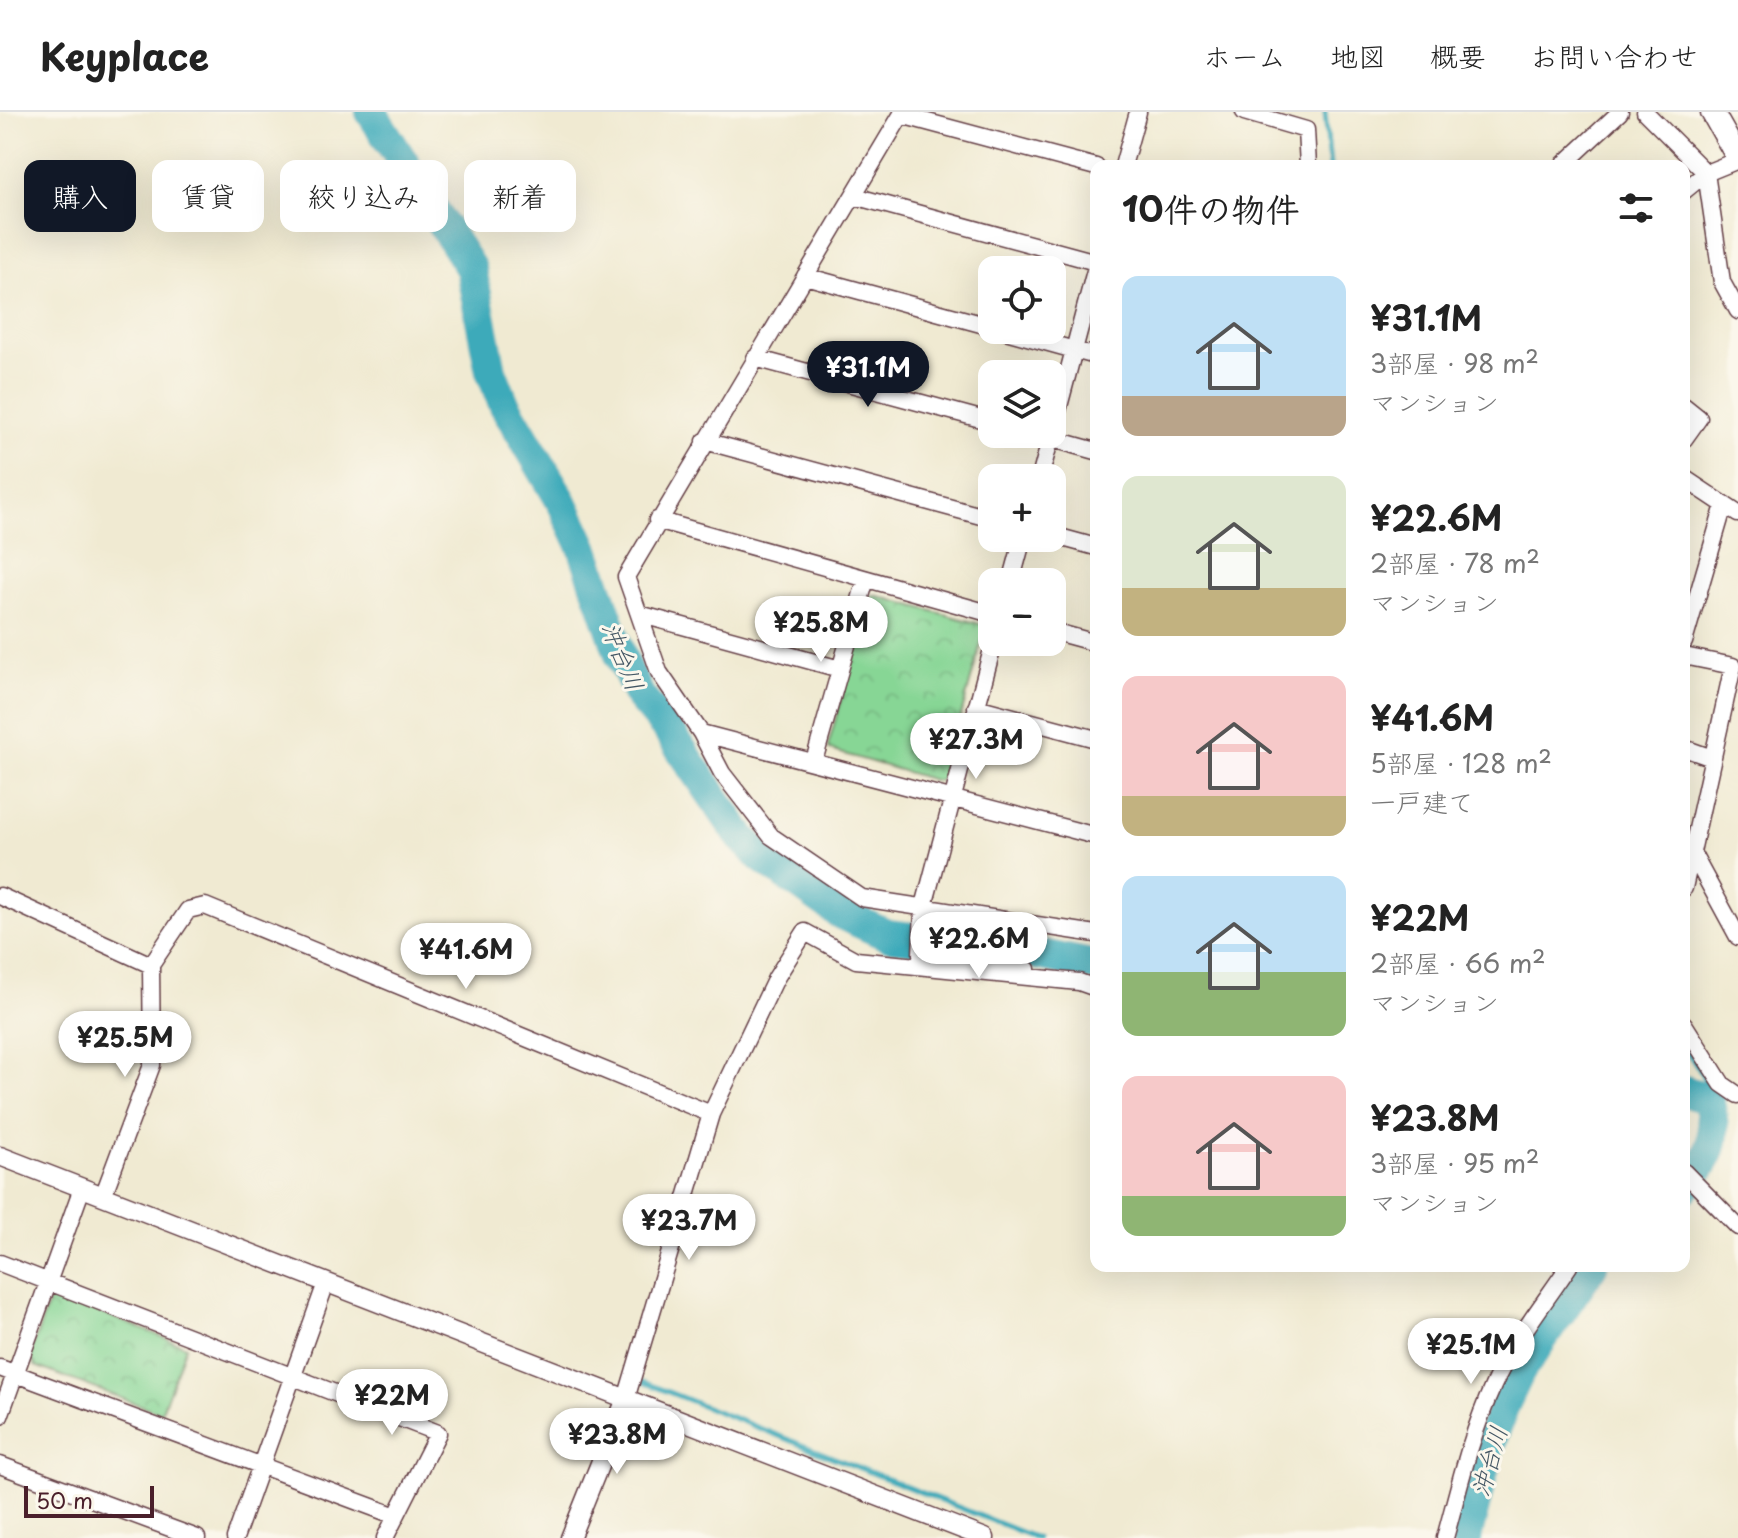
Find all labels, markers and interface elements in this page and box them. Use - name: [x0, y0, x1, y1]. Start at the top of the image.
- text: Keyplace: [40, 27, 209, 84]
- text: ホーム: [1203, 34, 1286, 77]
- text: 地図: [1330, 34, 1386, 77]
- text: 概要: [1430, 34, 1486, 77]
- text: お問い合わせ: [1530, 34, 1698, 77]
- chip: 購入: [24, 160, 136, 232]
- chip: 賃貸: [152, 160, 264, 232]
- chip: 絞り込み: [280, 160, 448, 232]
- chip: 新着: [464, 160, 576, 232]
- text: 10件の物件: [1122, 182, 1299, 234]
- icon: filters: [1614, 186, 1658, 230]
- map controls: [978, 256, 1066, 656]
- button: locate: [978, 256, 1066, 344]
- text: ¥31.1M: [1370, 291, 1482, 343]
- icon: home: [1186, 308, 1282, 404]
- pin: ¥31.1M: [803, 341, 933, 409]
- text: 3部屋 · 98 m²: [1370, 343, 1539, 382]
- text: ¥31.1M: [825, 347, 911, 386]
- button: layers: [978, 360, 1066, 448]
- text: マンション: [1370, 382, 1499, 421]
- button: +: [978, 464, 1066, 552]
- text: ¥22.6M: [1370, 491, 1502, 543]
- icon: home: [1186, 508, 1282, 604]
- text: 2部屋 · 78 m²: [1370, 543, 1540, 582]
- button: −: [978, 568, 1066, 656]
- text: マンション: [1370, 582, 1499, 621]
- pin: ¥25.8M: [756, 596, 886, 664]
- text: ¥25.8M: [773, 602, 869, 641]
- water label: 沖台川: [594, 616, 654, 696]
- text: ¥41.6M: [1370, 691, 1494, 743]
- icon: home: [1186, 708, 1282, 804]
- pin: ¥27.3M: [911, 713, 1041, 781]
- text: ¥27.3M: [928, 719, 1024, 758]
- text: 5部屋 · 128 m²: [1370, 743, 1552, 782]
- text: 一戸建て: [1370, 782, 1474, 821]
- text: ¥22M: [1370, 891, 1469, 943]
- icon: home: [1186, 908, 1282, 1004]
- pin: ¥22.6M: [914, 912, 1044, 980]
- text: ¥22.6M: [928, 918, 1030, 957]
- pin: ¥41.6M: [401, 923, 531, 991]
- text: ¥41.6M: [418, 929, 514, 968]
- text: 2部屋 · 66 m²: [1370, 943, 1546, 982]
- text: マンション: [1370, 982, 1499, 1021]
- pin: ¥25.5M: [60, 1011, 190, 1079]
- text: ¥25.5M: [76, 1017, 174, 1056]
- text: ¥23.8M: [1370, 1091, 1500, 1143]
- icon: home: [1186, 1108, 1282, 1204]
- text: 3部屋 · 95 m²: [1370, 1143, 1539, 1182]
- text: マンション: [1370, 1182, 1499, 1221]
- pin: ¥23.7M: [624, 1194, 754, 1262]
- text: ¥23.7M: [641, 1200, 737, 1239]
- pin: ¥25.1M: [1406, 1318, 1536, 1386]
- text: ¥25.1M: [1426, 1324, 1516, 1363]
- pin: ¥22M: [345, 1369, 439, 1437]
- text: ¥22M: [354, 1375, 430, 1414]
- pin: ¥23.8M: [552, 1408, 682, 1476]
- text: ¥23.8M: [567, 1414, 667, 1453]
- water label: 沖台川: [1461, 1421, 1515, 1501]
- scale bar: [24, 1482, 154, 1518]
- text: 50 m: [36, 1483, 93, 1516]

